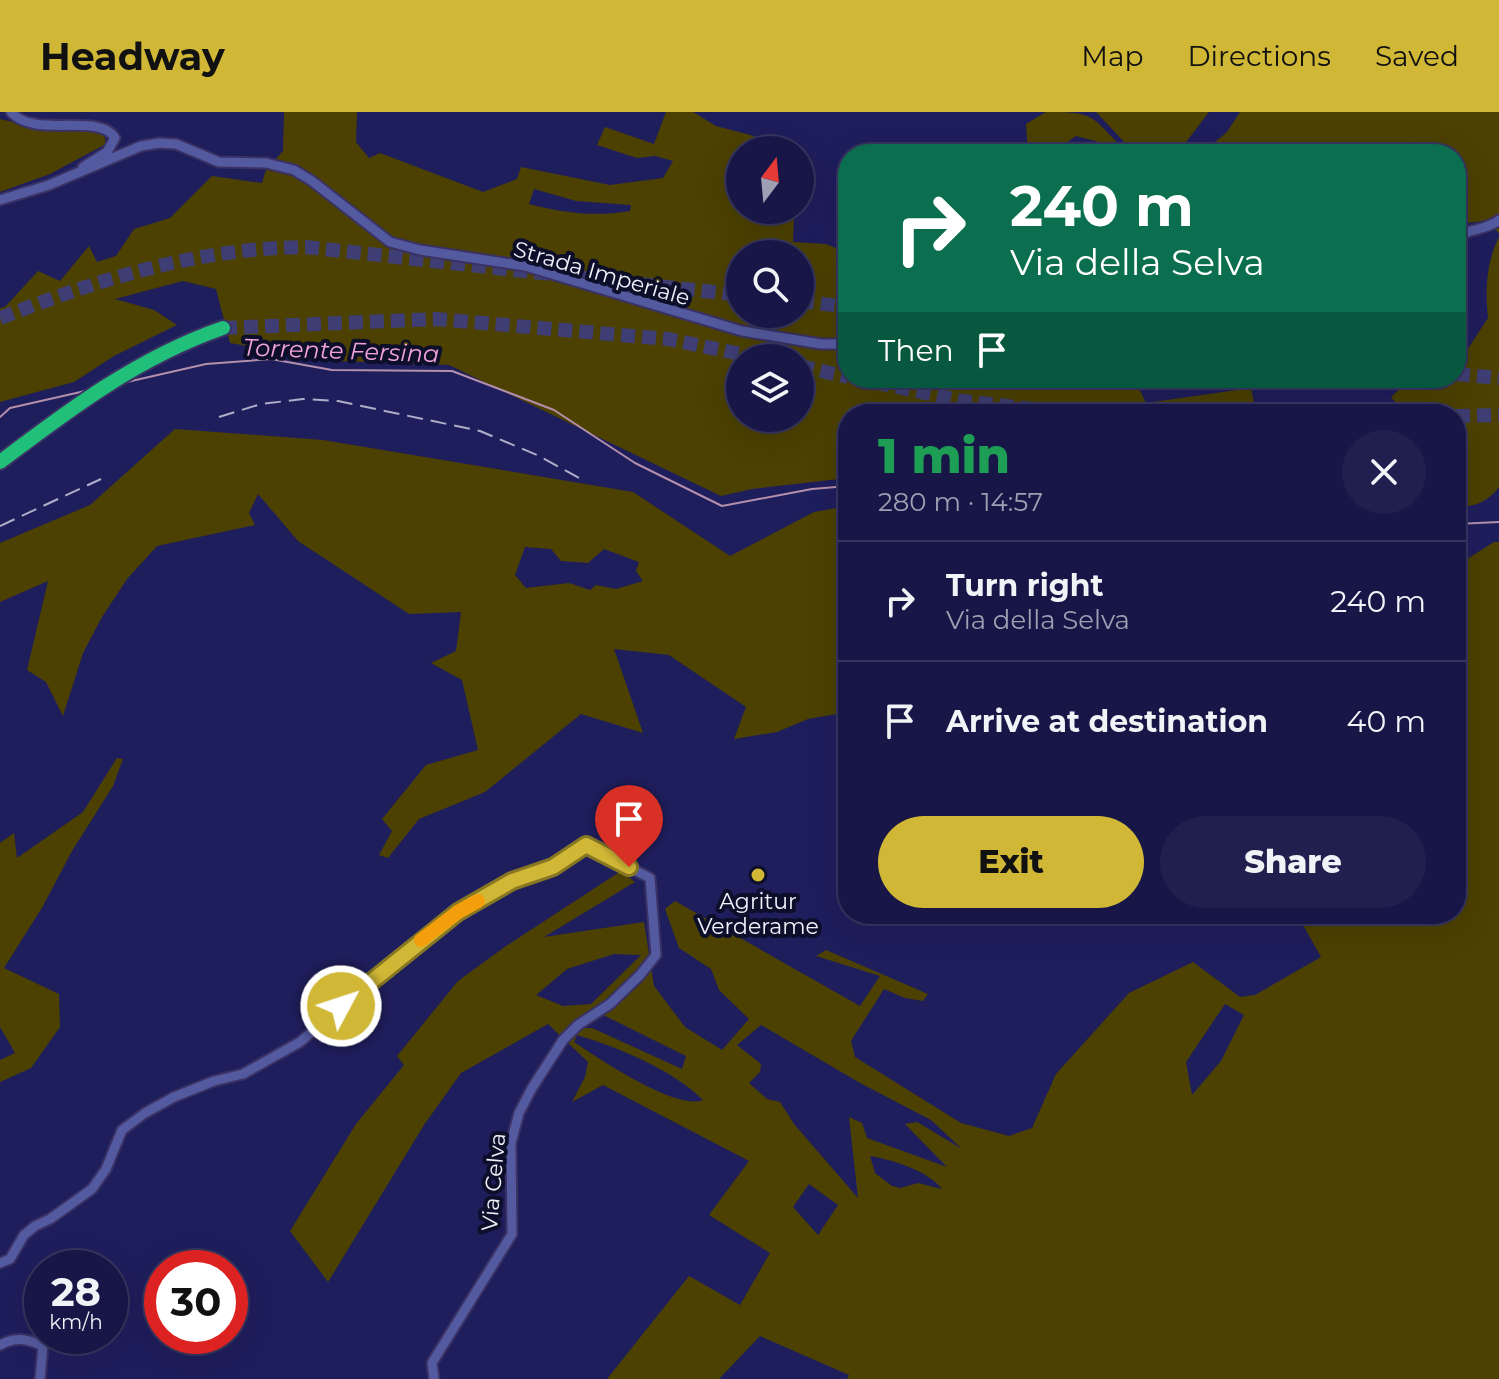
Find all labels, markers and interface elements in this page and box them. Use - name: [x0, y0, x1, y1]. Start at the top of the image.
- text: Headway: [40, 33, 225, 80]
- text: Map: [1081, 39, 1143, 73]
- text: Directions: [1187, 39, 1331, 73]
- text: Saved: [1375, 39, 1459, 73]
- north arrow: [726, 136, 814, 224]
- map controls: [726, 136, 814, 432]
- text: 240 m: [1010, 172, 1194, 240]
- icon: right: [878, 176, 982, 280]
- street label: Strada Imperiale: [511, 235, 693, 312]
- button: search: [726, 240, 814, 328]
- text: Via della Selva: [1010, 240, 1265, 284]
- icon: arrive: [970, 328, 1014, 372]
- text: Then: [878, 332, 954, 369]
- water label: Torrente Fersina: [242, 333, 440, 368]
- button: layers: [726, 344, 814, 432]
- text: 1 min: [878, 427, 1010, 485]
- button: close: [1342, 430, 1426, 514]
- text: 280 m · 14:57: [878, 486, 1043, 518]
- text: Turn right: [946, 567, 1103, 604]
- icon: right: [878, 579, 922, 623]
- text: 240 m: [1330, 583, 1426, 620]
- text: Via della Selva: [946, 604, 1130, 636]
- icon: arrive: [878, 699, 922, 743]
- text: Arrive at destination: [946, 703, 1268, 740]
- text: 40 m: [1347, 703, 1426, 740]
- pin: [595, 785, 663, 867]
- icon: arrive: [607, 797, 651, 841]
- button: Exit: [878, 816, 1144, 908]
- button: Share: [1160, 816, 1426, 908]
- marker: Agritur Verderame: [749, 866, 767, 884]
- place label: Agritur Verderame: [697, 888, 819, 940]
- position arrow: [299, 964, 383, 1048]
- street label: Via Celva: [476, 1132, 511, 1232]
- speed limit sign: 30: [144, 1250, 248, 1354]
- text: 28: [51, 1267, 101, 1316]
- text: km/h: [49, 1310, 103, 1334]

